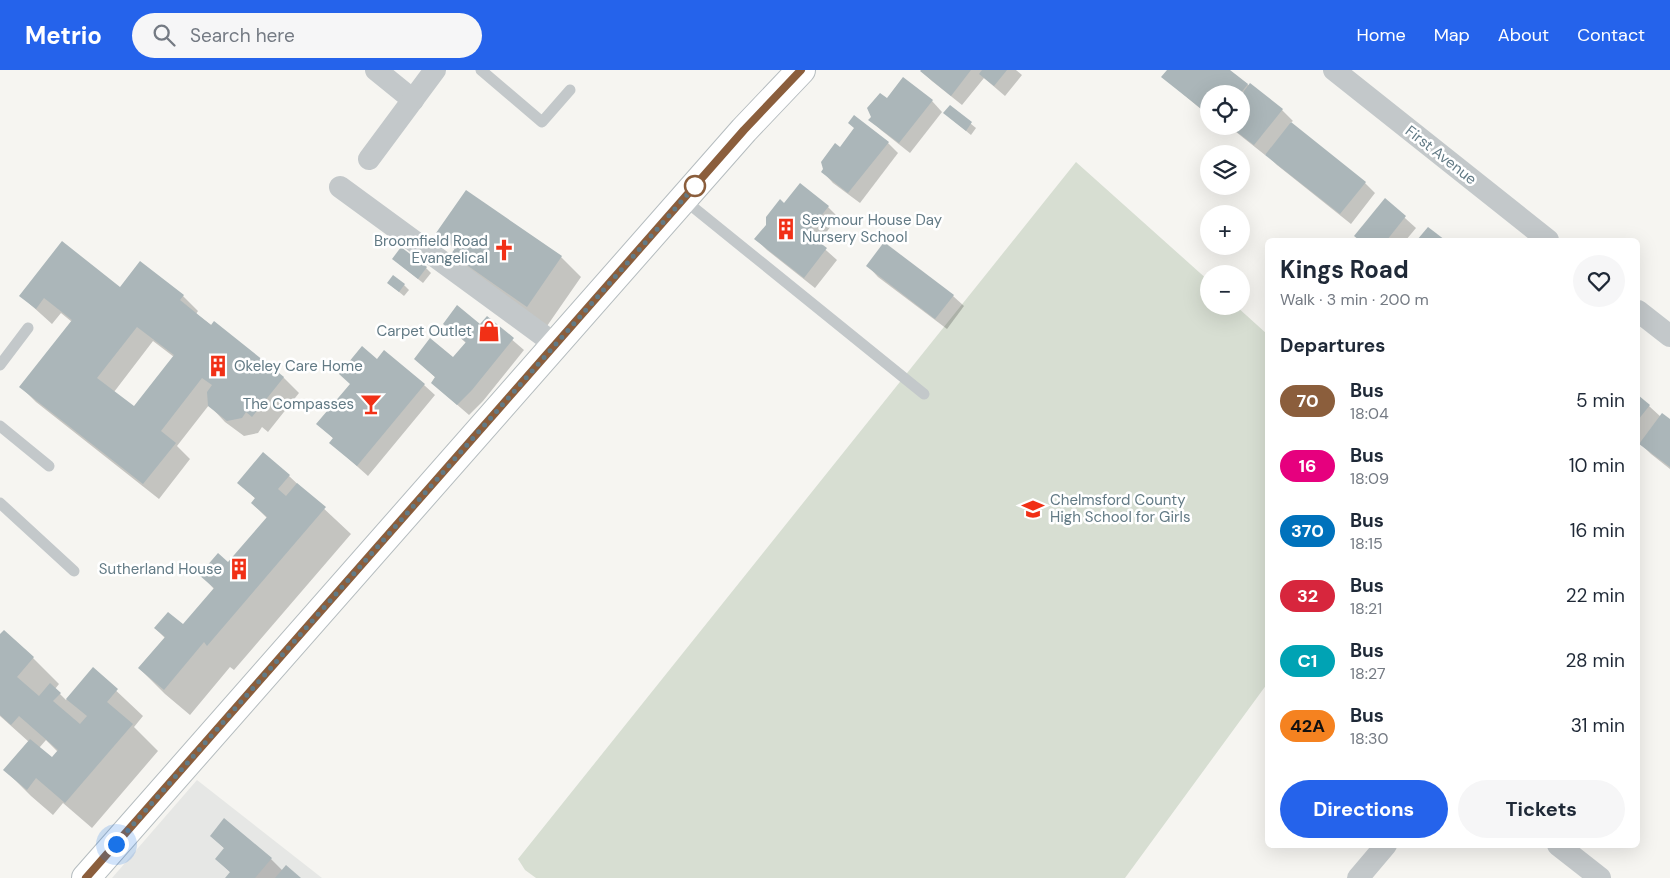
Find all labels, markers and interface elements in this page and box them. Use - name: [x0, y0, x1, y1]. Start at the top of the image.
- search box: [132, 13, 482, 58]
- text: Metrio: [25, 20, 102, 51]
- icon: search: [150, 21, 178, 49]
- text: Search here: [190, 23, 295, 48]
- text: Home: [1356, 23, 1406, 47]
- text: Map: [1434, 23, 1470, 47]
- text: About: [1498, 23, 1549, 47]
- text: Contact: [1577, 23, 1645, 47]
- map controls: [1200, 85, 1250, 315]
- button: locate: [1200, 85, 1250, 135]
- street label: First Avenue: [1401, 121, 1481, 189]
- button: layers: [1200, 145, 1250, 195]
- unlabelled marker: [684, 175, 706, 197]
- button: +: [1200, 205, 1250, 255]
- place label: Seymour House Day Nursery School: [802, 210, 943, 247]
- building icon: Seymour House Day Nursery School: [773, 216, 799, 242]
- place label: Broomfield Road Evangelical: [374, 231, 488, 268]
- church icon: Broomfield Road Evangelical: [491, 237, 517, 263]
- text: Kings Road: [1280, 254, 1409, 285]
- button: heart: [1573, 255, 1625, 307]
- button: −: [1200, 265, 1250, 315]
- text: Walk · 3 min · 200 m: [1280, 289, 1429, 310]
- shop icon: Carpet Outlet: [476, 318, 502, 344]
- place label: Carpet Outlet: [376, 321, 472, 341]
- text: Departures: [1280, 333, 1385, 358]
- building icon: Okeley Care Home: [205, 353, 231, 379]
- place label: Okeley Care Home: [234, 356, 363, 376]
- text: Bus: [1350, 378, 1384, 403]
- text: 5 min: [1576, 388, 1625, 413]
- text: 70: [1296, 389, 1319, 413]
- bar icon: The Compasses: [358, 391, 384, 417]
- place label: The Compasses: [243, 394, 354, 414]
- text: 18:04: [1350, 403, 1389, 424]
- text: Bus: [1350, 443, 1384, 468]
- text: 10 min: [1569, 453, 1625, 478]
- text: 16: [1299, 454, 1316, 478]
- text: 18:09: [1350, 468, 1389, 489]
- place label: Chelmsford County High School for Girls: [1050, 490, 1190, 527]
- school or university icon: Chelmsford County High School for Girls: [1020, 496, 1046, 522]
- text: Bus: [1350, 508, 1384, 533]
- text: 16 min: [1570, 518, 1625, 543]
- text: 370: [1291, 519, 1324, 543]
- text: 18:15: [1350, 533, 1383, 554]
- building icon: Sutherland House: [226, 556, 252, 582]
- place label: Sutherland House: [99, 559, 222, 579]
- text: Bus: [1350, 573, 1384, 598]
- text: 22 min: [1566, 583, 1625, 608]
- text: 32: [1297, 584, 1318, 608]
- text: 18:21: [1350, 598, 1382, 619]
- text: Bus: [1350, 638, 1384, 663]
- text: 28 min: [1565, 648, 1625, 673]
- text: C1: [1298, 649, 1317, 673]
- text: 18:27: [1350, 663, 1385, 684]
- text: Bus: [1350, 703, 1384, 728]
- text: 31 min: [1571, 713, 1625, 738]
- text: 42A: [1290, 714, 1325, 738]
- text: 18:30: [1350, 728, 1388, 749]
- button: Directions: [1280, 780, 1448, 838]
- button: Tickets: [1458, 780, 1625, 838]
- your location: [104, 832, 129, 857]

